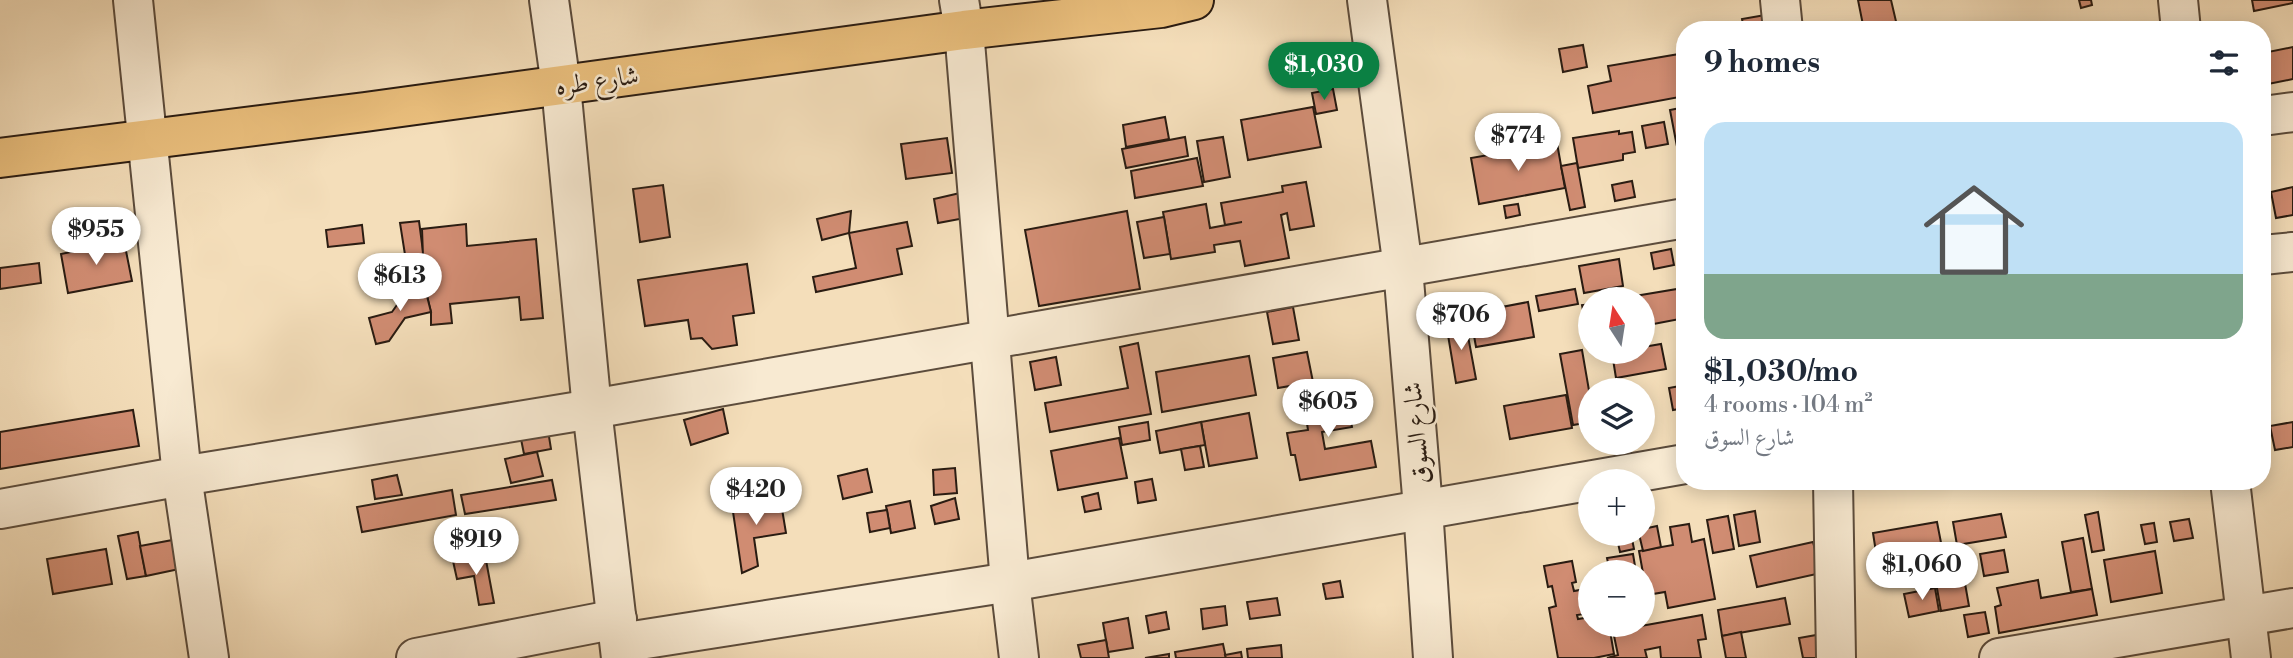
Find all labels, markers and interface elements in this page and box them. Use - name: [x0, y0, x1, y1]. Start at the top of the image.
- pin: $1,030: [1267, 42, 1381, 102]
- text: 9 homes: [1704, 44, 1820, 82]
- icon: filters: [2205, 44, 2243, 82]
- text: $1,030: [1284, 51, 1364, 79]
- street label: شارع طره: [553, 59, 641, 108]
- pin: $774: [1477, 114, 1559, 173]
- text: $774: [1491, 122, 1545, 150]
- icon: home: [1911, 167, 2037, 293]
- pin: $955: [55, 208, 137, 267]
- text: $955: [68, 216, 124, 244]
- pin: $613: [359, 254, 441, 313]
- text: $613: [374, 262, 426, 290]
- north arrow: [1578, 287, 1656, 364]
- map controls: [1578, 287, 1655, 637]
- pin: $706: [1420, 292, 1502, 352]
- text: $706: [1432, 301, 1490, 329]
- text: $1,030/mo: [1704, 353, 1858, 391]
- button: layers: [1578, 378, 1655, 455]
- pin: $605: [1287, 380, 1369, 439]
- street label: شارع السوق: [1397, 380, 1442, 485]
- text: $605: [1298, 388, 1358, 416]
- text: 4 rooms · 104 m²: [1704, 391, 1873, 419]
- text: شارع السوق: [1704, 424, 1794, 452]
- pin: $420: [715, 468, 797, 527]
- button: +: [1578, 469, 1655, 546]
- text: $420: [726, 476, 786, 504]
- pin: $919: [435, 518, 517, 577]
- text: $919: [450, 526, 502, 554]
- pin: $1,060: [1865, 542, 1979, 602]
- text: $1,060: [1882, 551, 1962, 579]
- button: −: [1578, 560, 1655, 637]

